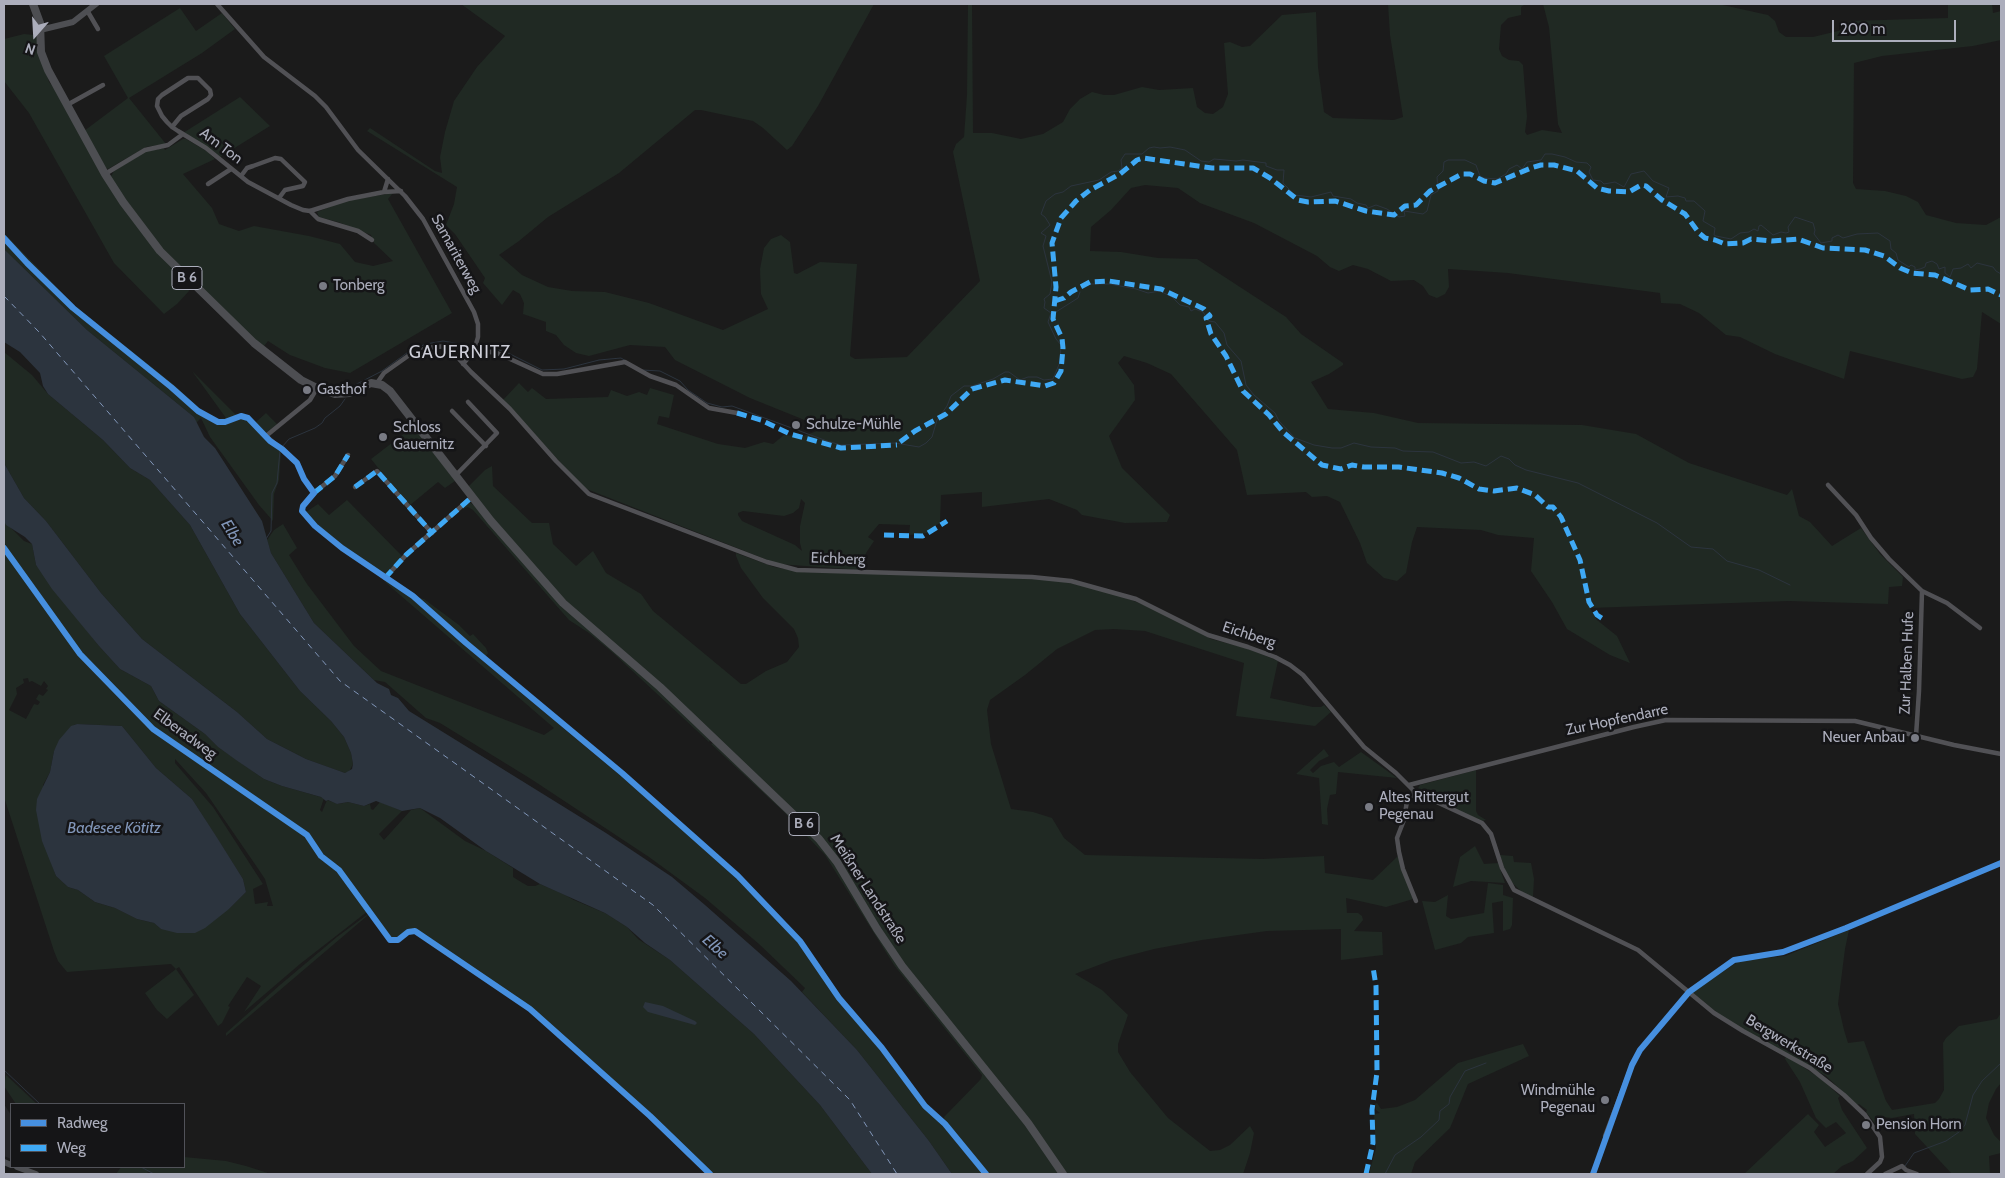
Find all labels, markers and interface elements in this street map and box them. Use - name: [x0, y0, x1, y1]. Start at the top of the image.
- north arrow: [10, 10, 60, 60]
- scale bar: [1835, 10, 1959, 42]
- text: 200 m: [1840, 20, 1885, 38]
- text: N: [23, 39, 38, 59]
- street label: Am Ton: [196, 124, 246, 168]
- street label: Samariterweg: [427, 211, 485, 297]
- road number: B 6: [172, 266, 202, 290]
- place label: Tonberg: [333, 277, 385, 295]
- marker: Tonberg: [317, 280, 329, 292]
- district label: GAUERNITZ: [408, 342, 512, 364]
- place label: Gasthof: [317, 381, 367, 399]
- marker: Gasthof: [301, 384, 313, 396]
- place label: Schulze-Mühle: [806, 416, 901, 434]
- place label: Schloss Gauernitz: [393, 419, 454, 454]
- marker: Schulze-Mühle: [790, 419, 802, 431]
- marker: Schloss Gauernitz: [377, 431, 389, 443]
- water label: Elbe: [217, 516, 247, 550]
- street label: Eichberg: [810, 549, 866, 569]
- street label: Zur Halben Hufe: [1896, 611, 1918, 715]
- street label: Eichberg: [1220, 618, 1278, 652]
- street label: Zur Hopfendarre: [1564, 700, 1670, 740]
- street label: Elberadweg: [150, 705, 220, 763]
- place label: Neuer Anbau: [1822, 729, 1905, 747]
- marker: Neuer Anbau: [1909, 732, 1921, 744]
- place label: Altes Rittergut Pegenau: [1379, 789, 1469, 824]
- marker: Altes Rittergut Pegenau: [1363, 801, 1375, 813]
- road number: B 6: [789, 812, 819, 836]
- water label: Badesee Kötitz: [67, 818, 161, 838]
- street label: Meißner Landstraße: [826, 831, 910, 947]
- water label: Elbe: [698, 931, 732, 963]
- street label: Bergwerkstraße: [1742, 1011, 1836, 1077]
- place label: Windmühle Pegenau: [1521, 1082, 1595, 1117]
- marker: Windmühle Pegenau: [1599, 1094, 1611, 1106]
- legend: [10, 1103, 185, 1168]
- text: Radweg: [57, 1114, 107, 1132]
- place label: Pension Horn: [1876, 1116, 1962, 1134]
- marker: Pension Horn: [1860, 1119, 1872, 1131]
- text: Weg: [57, 1139, 86, 1157]

